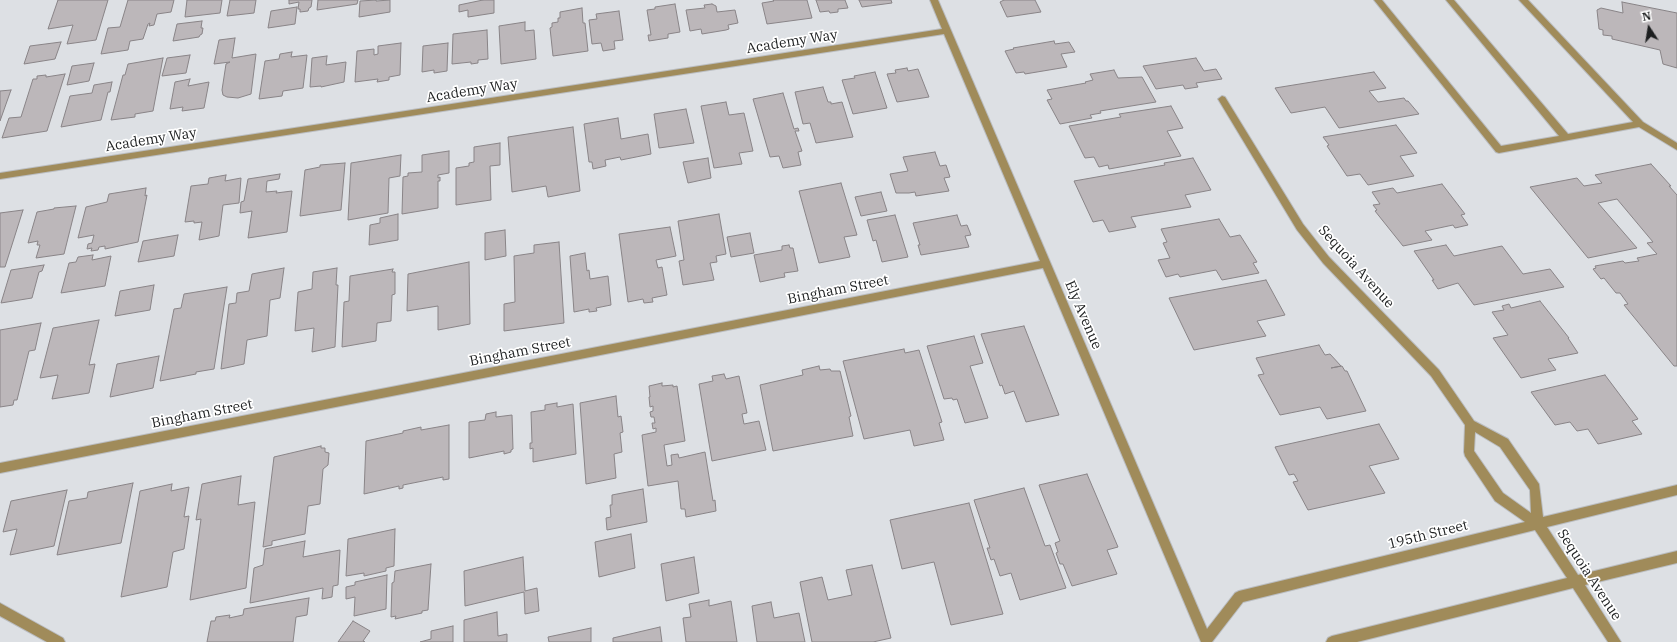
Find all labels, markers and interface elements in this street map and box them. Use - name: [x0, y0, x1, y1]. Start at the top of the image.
- north arrow: [1629, 8, 1669, 48]
- text: N: [1641, 9, 1652, 24]
- street label: Academy Way: [745, 27, 839, 57]
- street label: Academy Way: [425, 76, 519, 106]
- street label: Academy Way: [104, 125, 198, 155]
- street label: Sequoia Avenue: [1315, 222, 1397, 312]
- street label: Bingham Street: [786, 272, 890, 308]
- street label: Ely Avenue: [1061, 278, 1105, 352]
- street label: Bingham Street: [468, 334, 572, 370]
- street label: Bingham Street: [150, 396, 254, 432]
- street label: 195th Street: [1386, 517, 1470, 553]
- street label: Sequoia Avenue: [1553, 526, 1625, 624]

